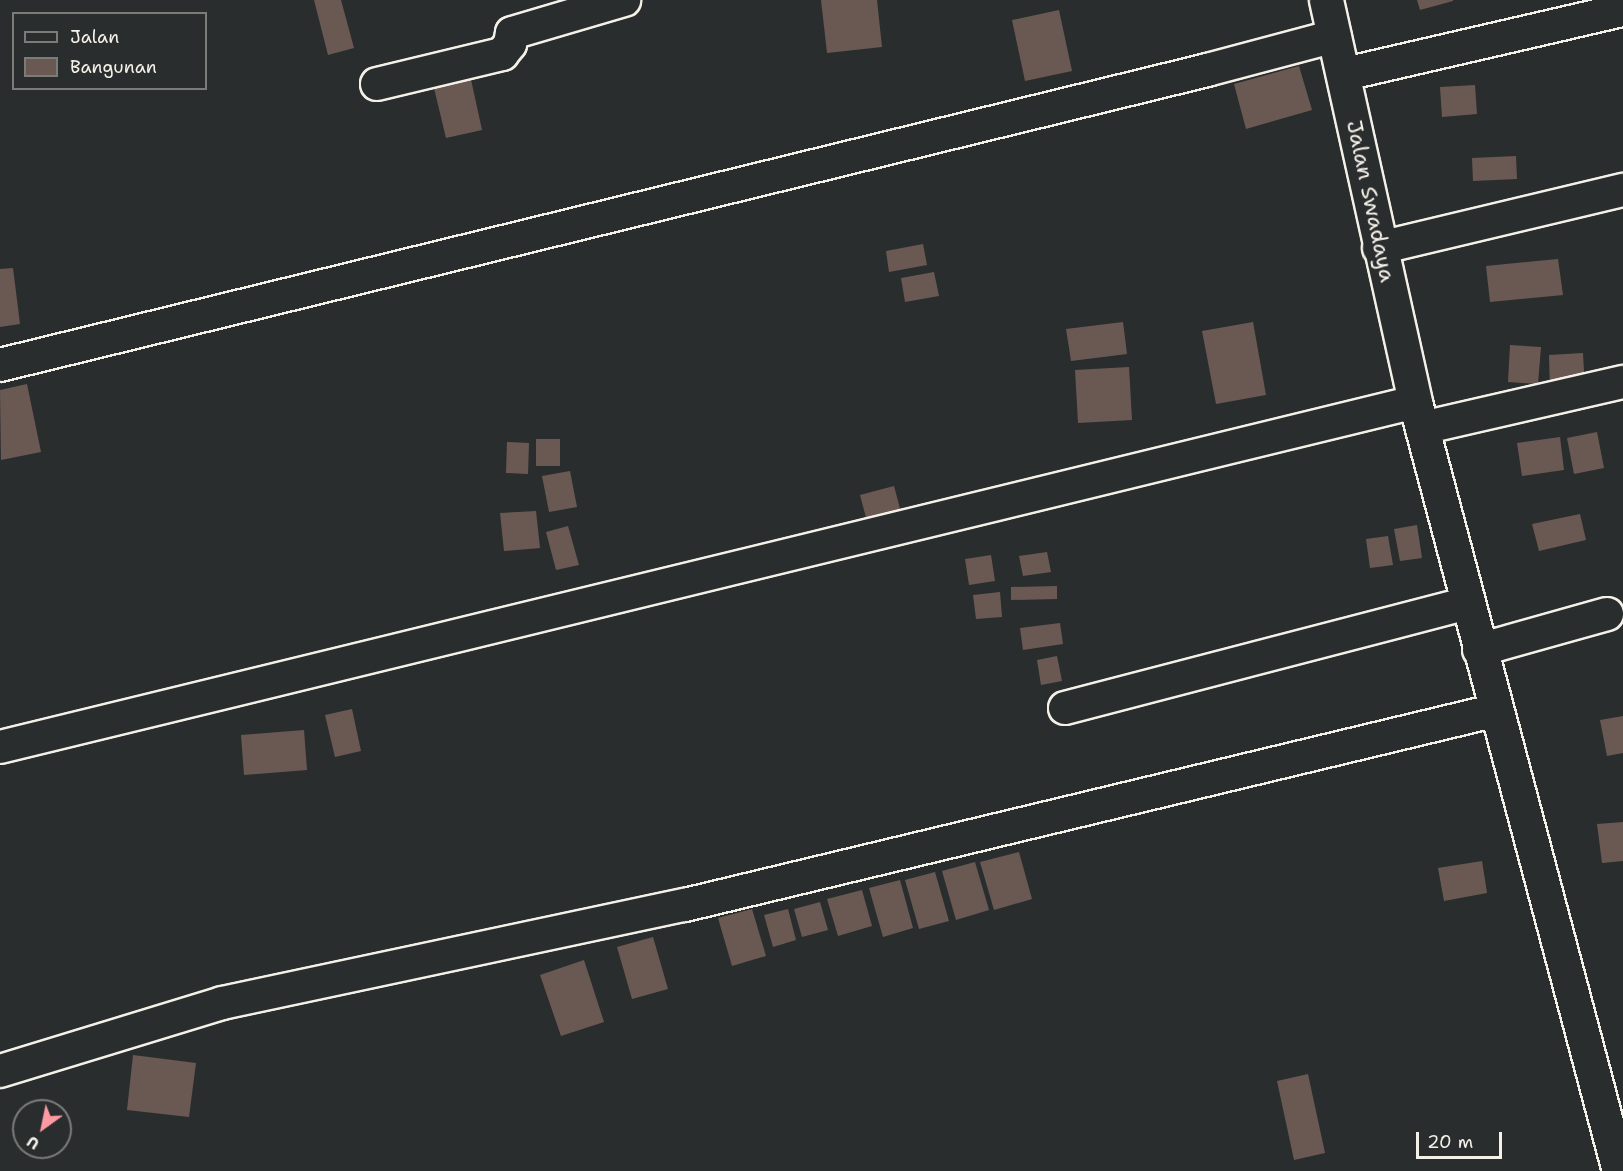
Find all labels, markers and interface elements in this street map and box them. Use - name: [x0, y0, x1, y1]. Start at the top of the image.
- legend: [12, 12, 207, 90]
- text: Jalan: [70, 25, 119, 49]
- text: Bangunan: [70, 55, 157, 79]
- street label: Jalan Swadaya: [1341, 118, 1401, 284]
- north arrow: [12, 1099, 72, 1159]
- scale bar: [1419, 1120, 1504, 1158]
- text: 20 m: [1427, 1130, 1473, 1154]
- text: U: [23, 1131, 43, 1155]

